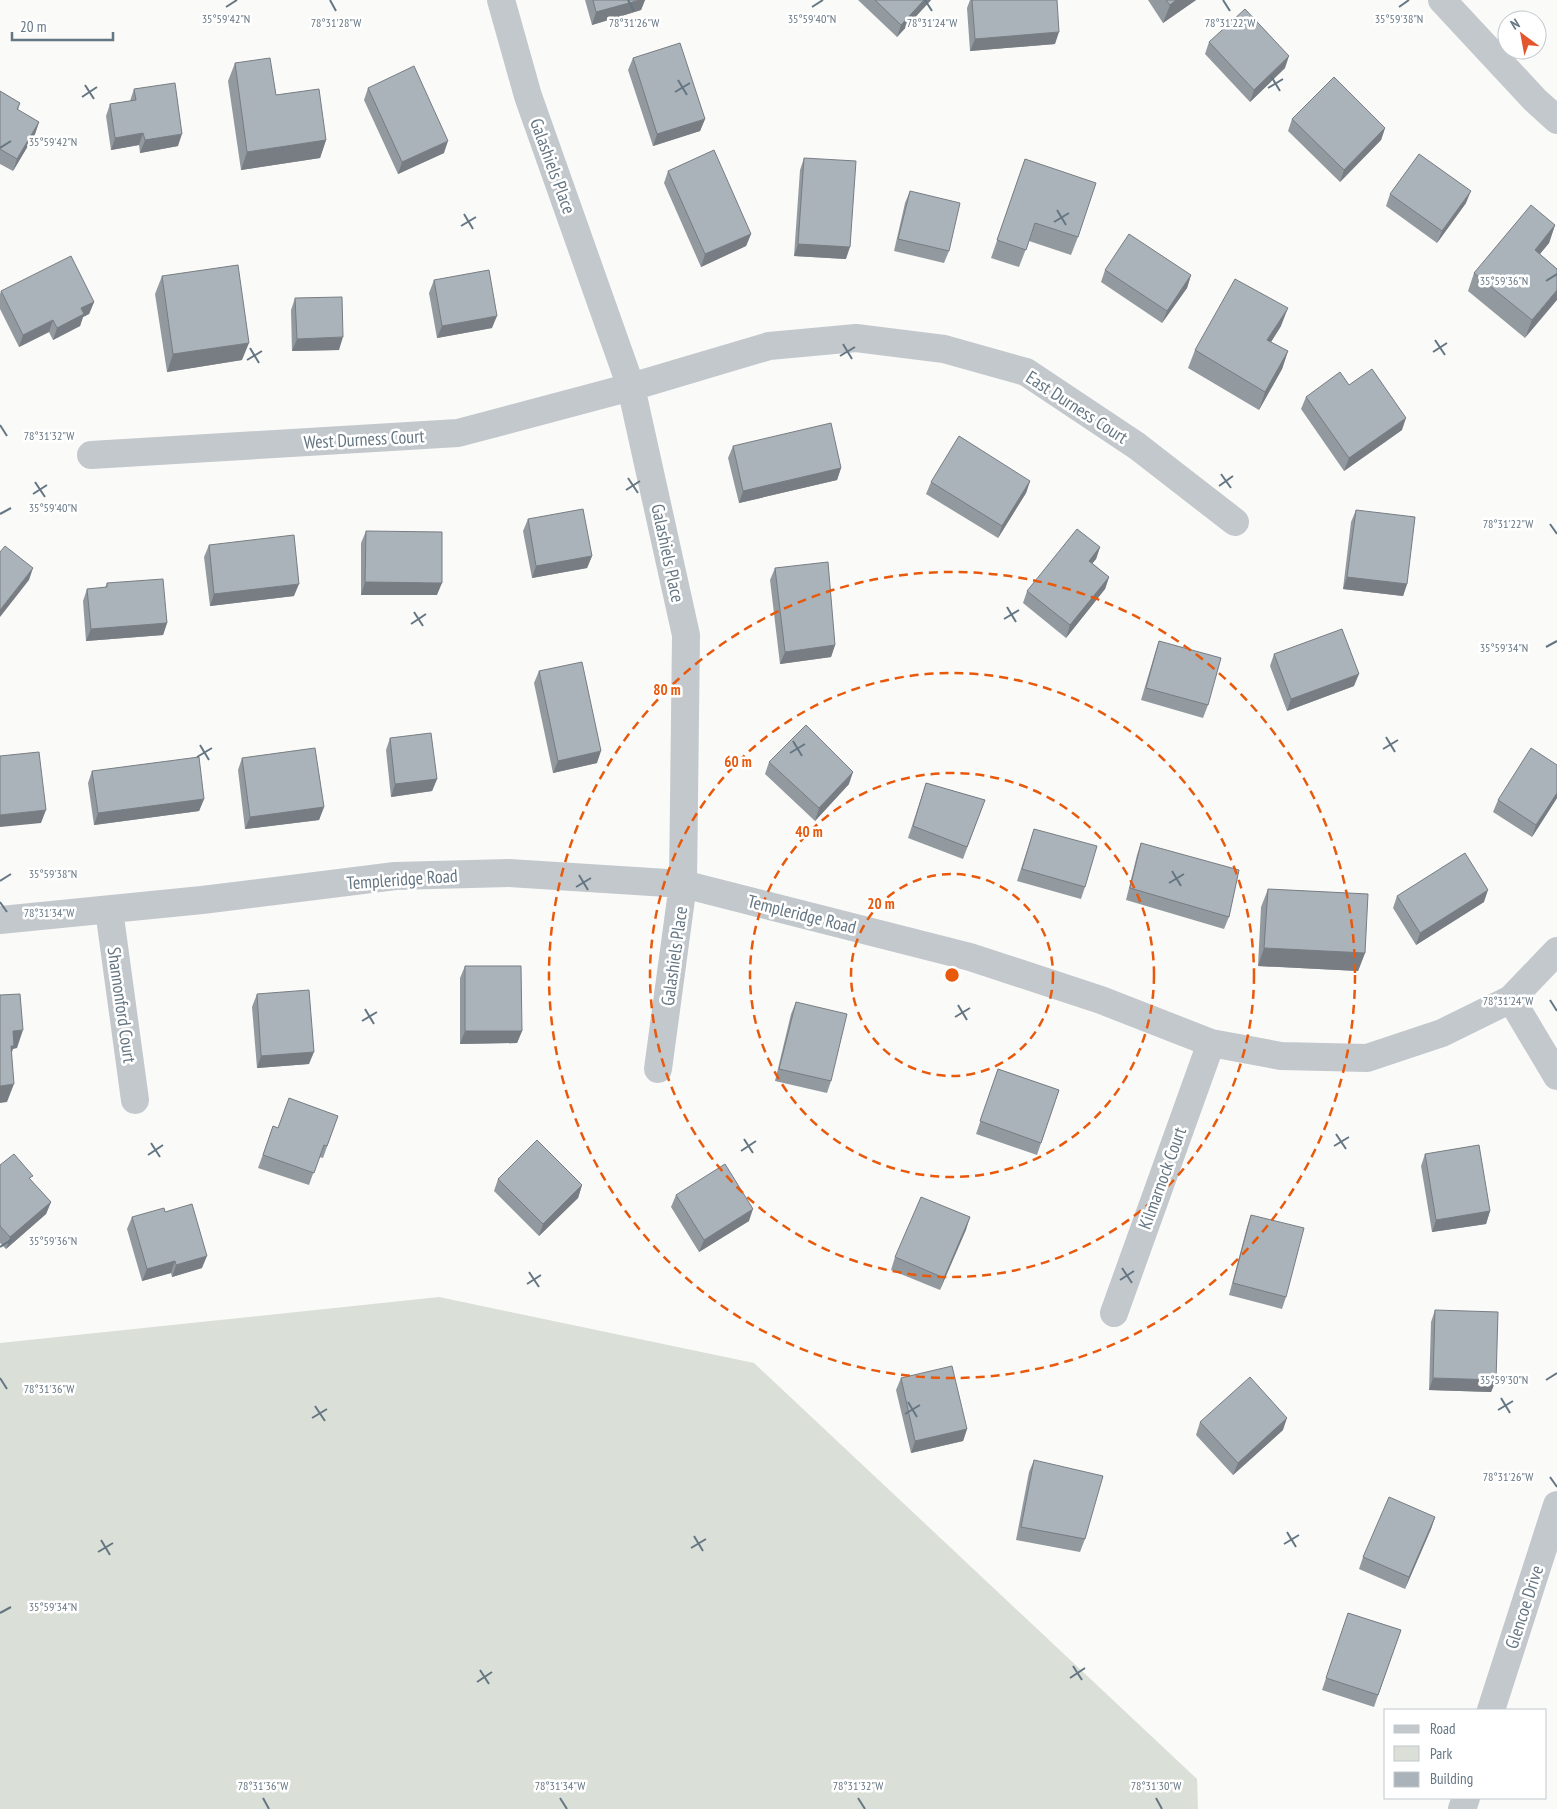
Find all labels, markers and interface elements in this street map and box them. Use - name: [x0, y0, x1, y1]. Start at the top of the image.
- scale bar: [12, 10, 114, 42]
- north arrow: [1497, 10, 1547, 60]
- text: 35°59'42"N: [202, 11, 250, 26]
- text: 35°59'40"N: [788, 11, 836, 26]
- text: 35°59'38"N: [1375, 11, 1423, 26]
- text: N: [1507, 14, 1523, 34]
- text: 78°31'28"W: [311, 15, 361, 30]
- text: 78°31'26"W: [609, 15, 659, 30]
- text: 78°31'24"W: [907, 15, 957, 30]
- text: 78°31'22"W: [1205, 15, 1255, 30]
- text: 20 m: [20, 17, 46, 36]
- street label: Galashiels Place: [525, 115, 581, 217]
- text: 35°59'42"N: [29, 134, 77, 149]
- text: 35°59'36"N: [1480, 273, 1528, 288]
- street label: East Durness Court: [1022, 366, 1132, 449]
- street label: West Durness Court: [303, 424, 425, 454]
- text: 78°31'32"W: [24, 428, 74, 443]
- text: 35°59'40"N: [29, 500, 77, 515]
- street label: Galashiels Place: [646, 502, 690, 604]
- text: 78°31'22"W: [1483, 516, 1533, 531]
- text: 35°59'34"N: [1480, 640, 1528, 655]
- text: 80 m: [653, 680, 681, 699]
- text: 60 m: [724, 752, 752, 771]
- text: 40 m: [795, 822, 823, 841]
- street label: Templeridge Road: [346, 864, 458, 894]
- text: 35°59'38"N: [29, 866, 77, 881]
- street label: Templeridge Road: [745, 889, 859, 939]
- text: 20 m: [867, 894, 895, 913]
- text: 78°31'34"W: [24, 905, 74, 920]
- street label: Galashiels Place: [656, 905, 692, 1007]
- street label: Shannonford Court: [102, 946, 142, 1064]
- centre of rings: [943, 966, 961, 984]
- text: 78°31'24"W: [1483, 993, 1533, 1008]
- street label: Kilmarnock Court: [1133, 1124, 1191, 1232]
- text: 35°59'36"N: [29, 1233, 77, 1248]
- text: 35°59'30"N: [1480, 1372, 1528, 1387]
- text: 78°31'36"W: [24, 1381, 74, 1396]
- text: 78°31'26"W: [1483, 1469, 1533, 1484]
- street label: Glencoe Drive: [1500, 1562, 1548, 1652]
- text: 35°59'34"N: [29, 1599, 77, 1614]
- legend: [1384, 1709, 1547, 1799]
- text: Road: [1430, 1719, 1456, 1738]
- text: Park: [1430, 1744, 1452, 1763]
- text: Building: [1430, 1769, 1473, 1788]
- text: 78°31'36"W: [238, 1778, 288, 1793]
- text: 78°31'34"W: [535, 1778, 585, 1793]
- text: 78°31'32"W: [833, 1778, 883, 1793]
- text: 78°31'30"W: [1131, 1778, 1181, 1793]

